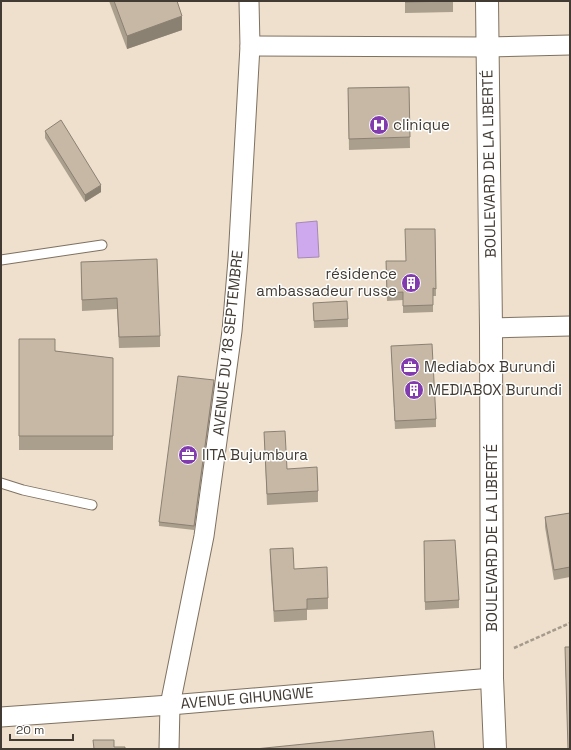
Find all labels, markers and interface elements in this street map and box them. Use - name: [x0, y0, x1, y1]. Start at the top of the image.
- street label: BOULEVARD DE LA LIBERTÉ: [477, 70, 500, 258]
- hospital icon: clinique: [368, 114, 390, 136]
- place label: clinique: [393, 115, 450, 134]
- street label: AVENUE DU 18 SEPTEMBRE: [208, 249, 247, 437]
- place label: résidence ambassadeur russe: [256, 264, 397, 300]
- building icon: résidence ambassadeur russe: [400, 272, 422, 294]
- office icon: Mediabox Burundi: [399, 356, 421, 378]
- place label: Mediabox Burundi: [424, 357, 555, 376]
- building icon: MEDIABOX Burundi: [403, 379, 425, 401]
- place label: MEDIABOX Burundi: [428, 380, 562, 399]
- office icon: IITA Bujumbura: [177, 444, 199, 466]
- street label: BOULEVARD DE LA LIBERTÉ: [482, 444, 501, 632]
- place label: IITA Bujumbura: [202, 445, 308, 464]
- street label: AVENUE GIHUNGWE: [180, 682, 314, 713]
- scale bar: [10, 716, 73, 742]
- text: 20 m: [16, 722, 44, 738]

